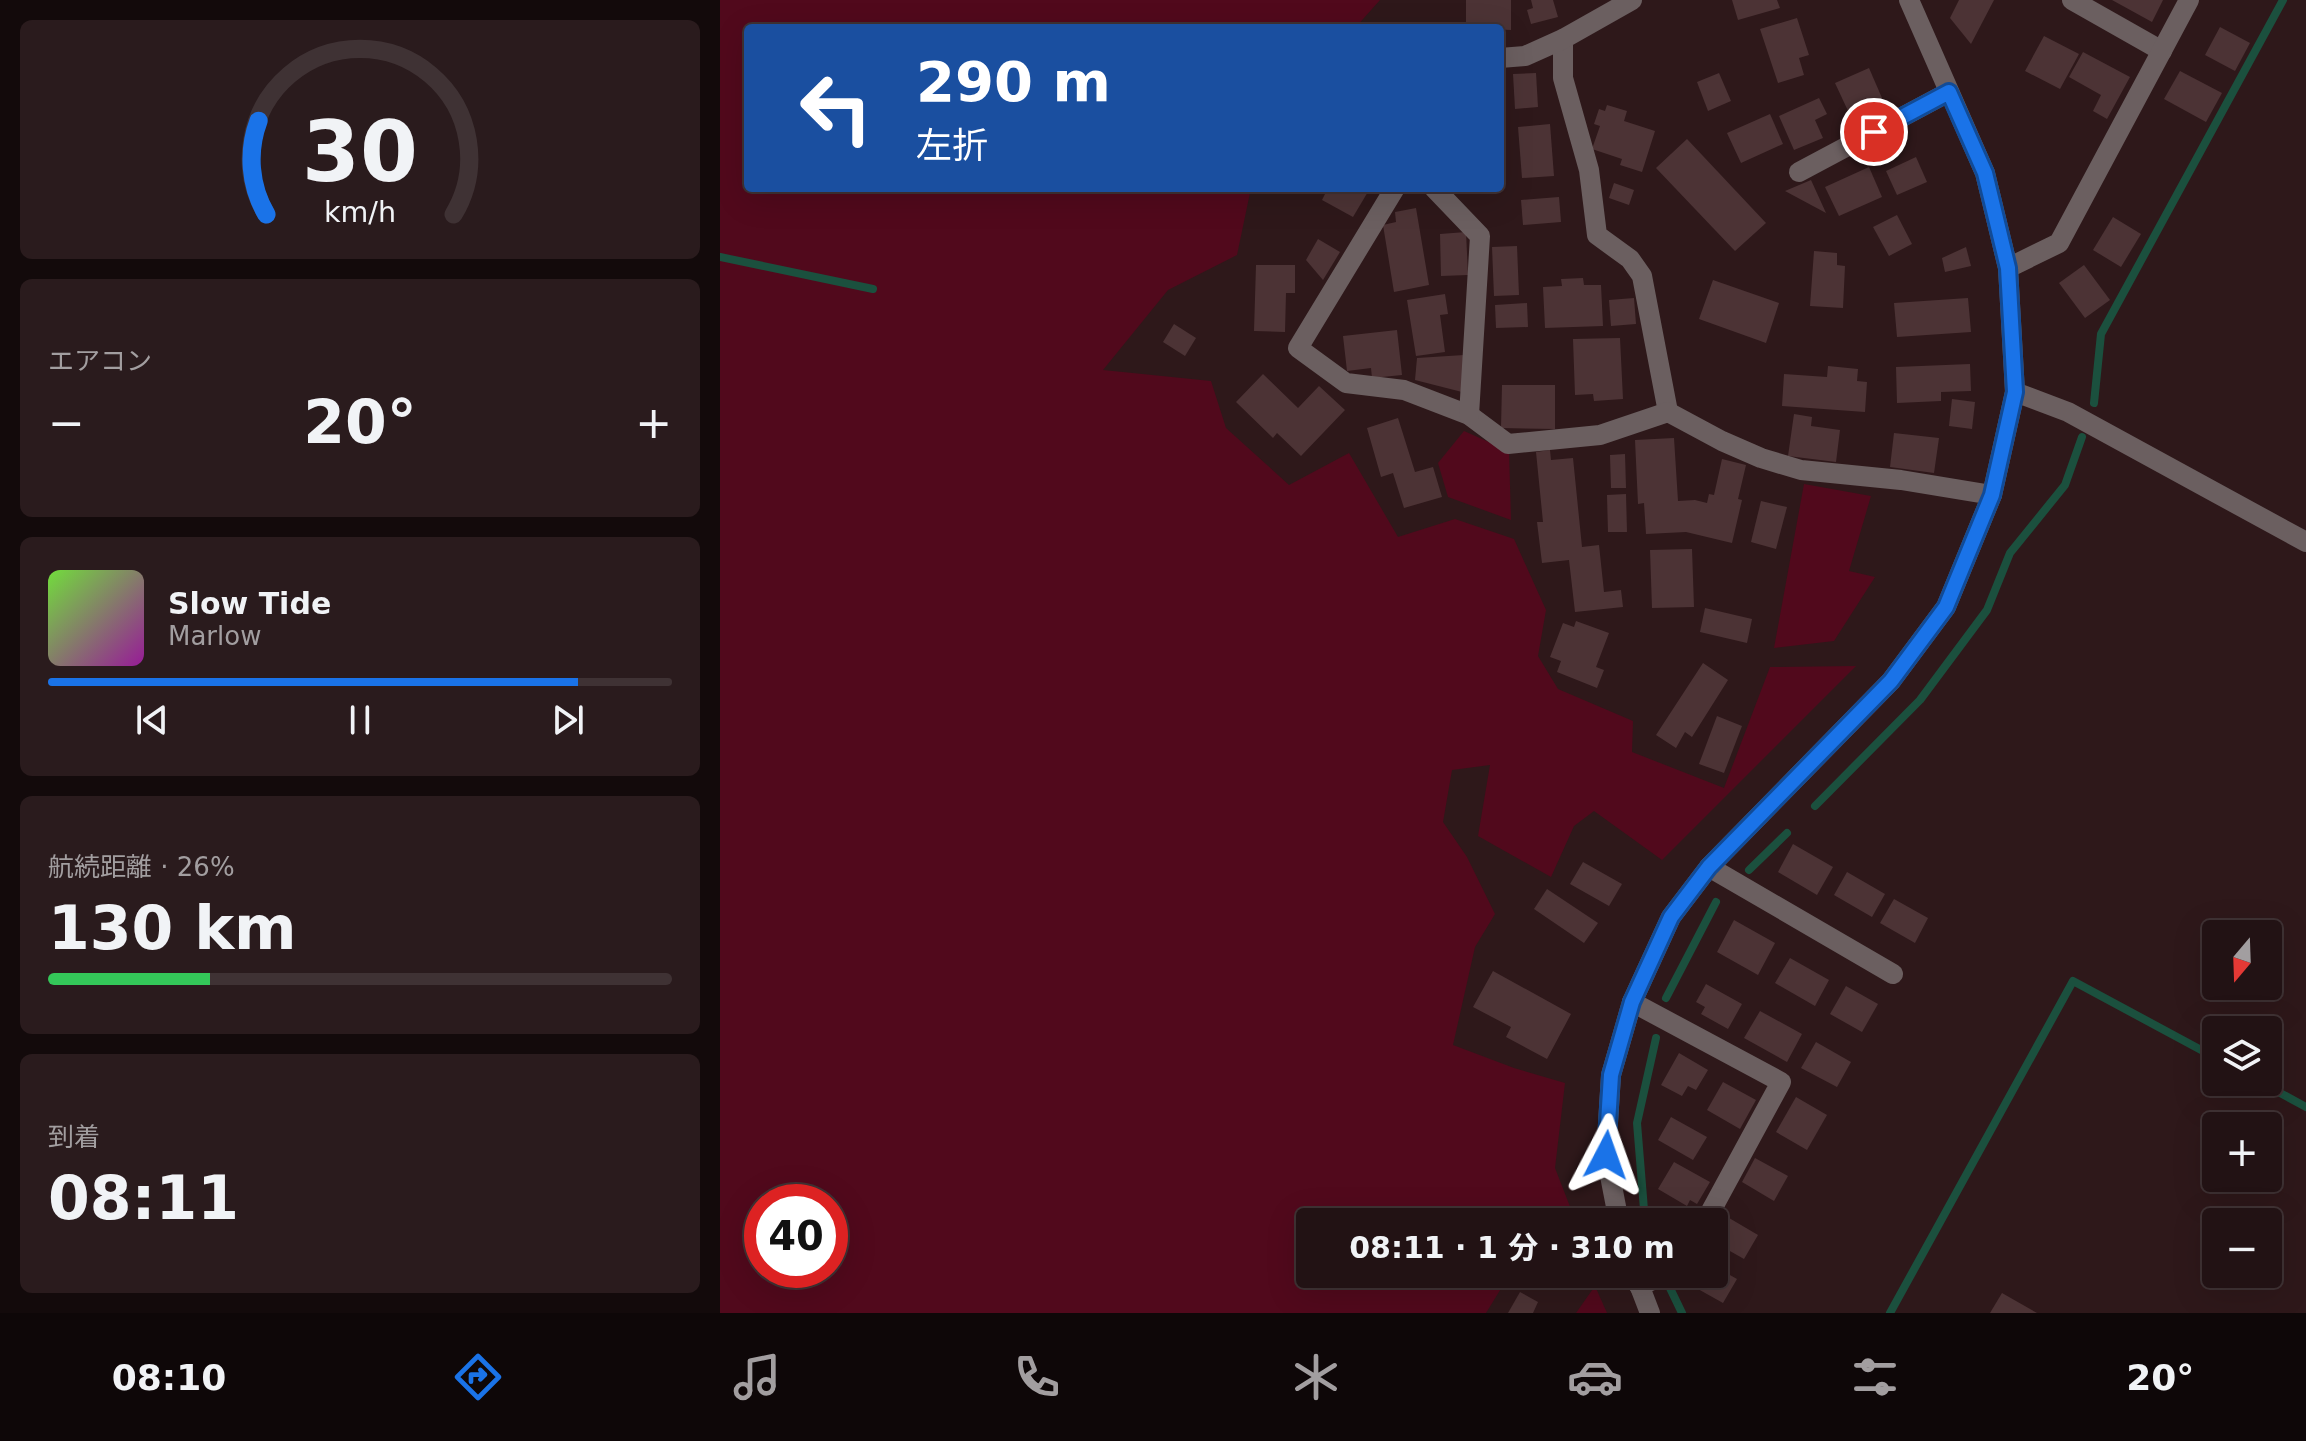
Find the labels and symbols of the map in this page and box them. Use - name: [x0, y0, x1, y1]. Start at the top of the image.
- pin: [1840, 98, 1908, 166]
- north arrow: [2202, 920, 2282, 1000]
- position arrow: [1564, 1113, 1648, 1197]
- speed limit sign: 40: [744, 1184, 848, 1288]

